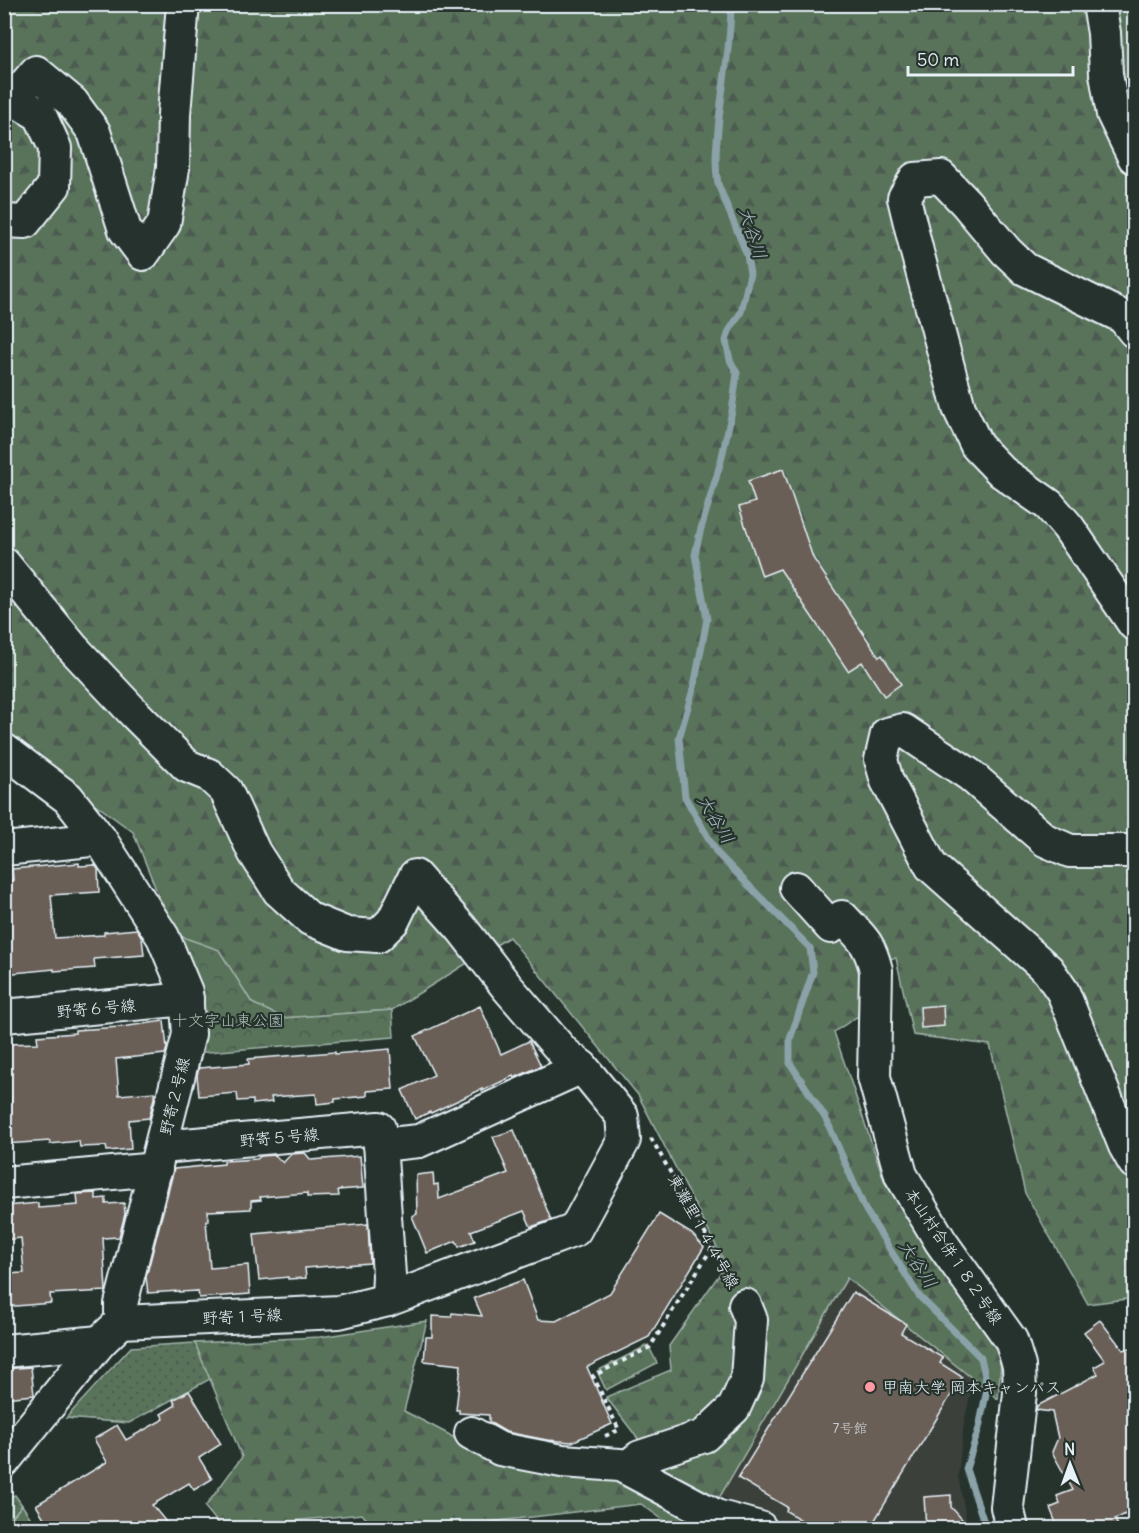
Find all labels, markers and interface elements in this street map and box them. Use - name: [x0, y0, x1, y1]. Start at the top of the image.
- scale bar: [908, 39, 1073, 77]
- text: 50 m: [917, 48, 959, 71]
- water label: 大谷川: [734, 204, 772, 262]
- water label: 大谷川: [692, 790, 740, 848]
- street label: 野寄６号線: [55, 995, 137, 1021]
- park label: 十文字山東公園: [172, 1010, 284, 1030]
- street label: 野寄２号線: [155, 1055, 193, 1137]
- street label: 野寄５号線: [238, 1124, 320, 1150]
- street label: 東灘里１４４号線: [664, 1170, 744, 1292]
- street label: 本山村合併１８２号線: [901, 1184, 1007, 1328]
- water label: 大谷川: [894, 1235, 942, 1293]
- street label: 野寄１号線: [202, 1304, 282, 1328]
- place label: 甲南大学 岡本キャンパス: [882, 1377, 1061, 1397]
- marker: 甲南大学 岡本キャンパス: [863, 1380, 877, 1394]
- house number: 7号館: [833, 1419, 867, 1437]
- north arrow: [1040, 1434, 1100, 1494]
- text: N: [1064, 1439, 1075, 1459]

